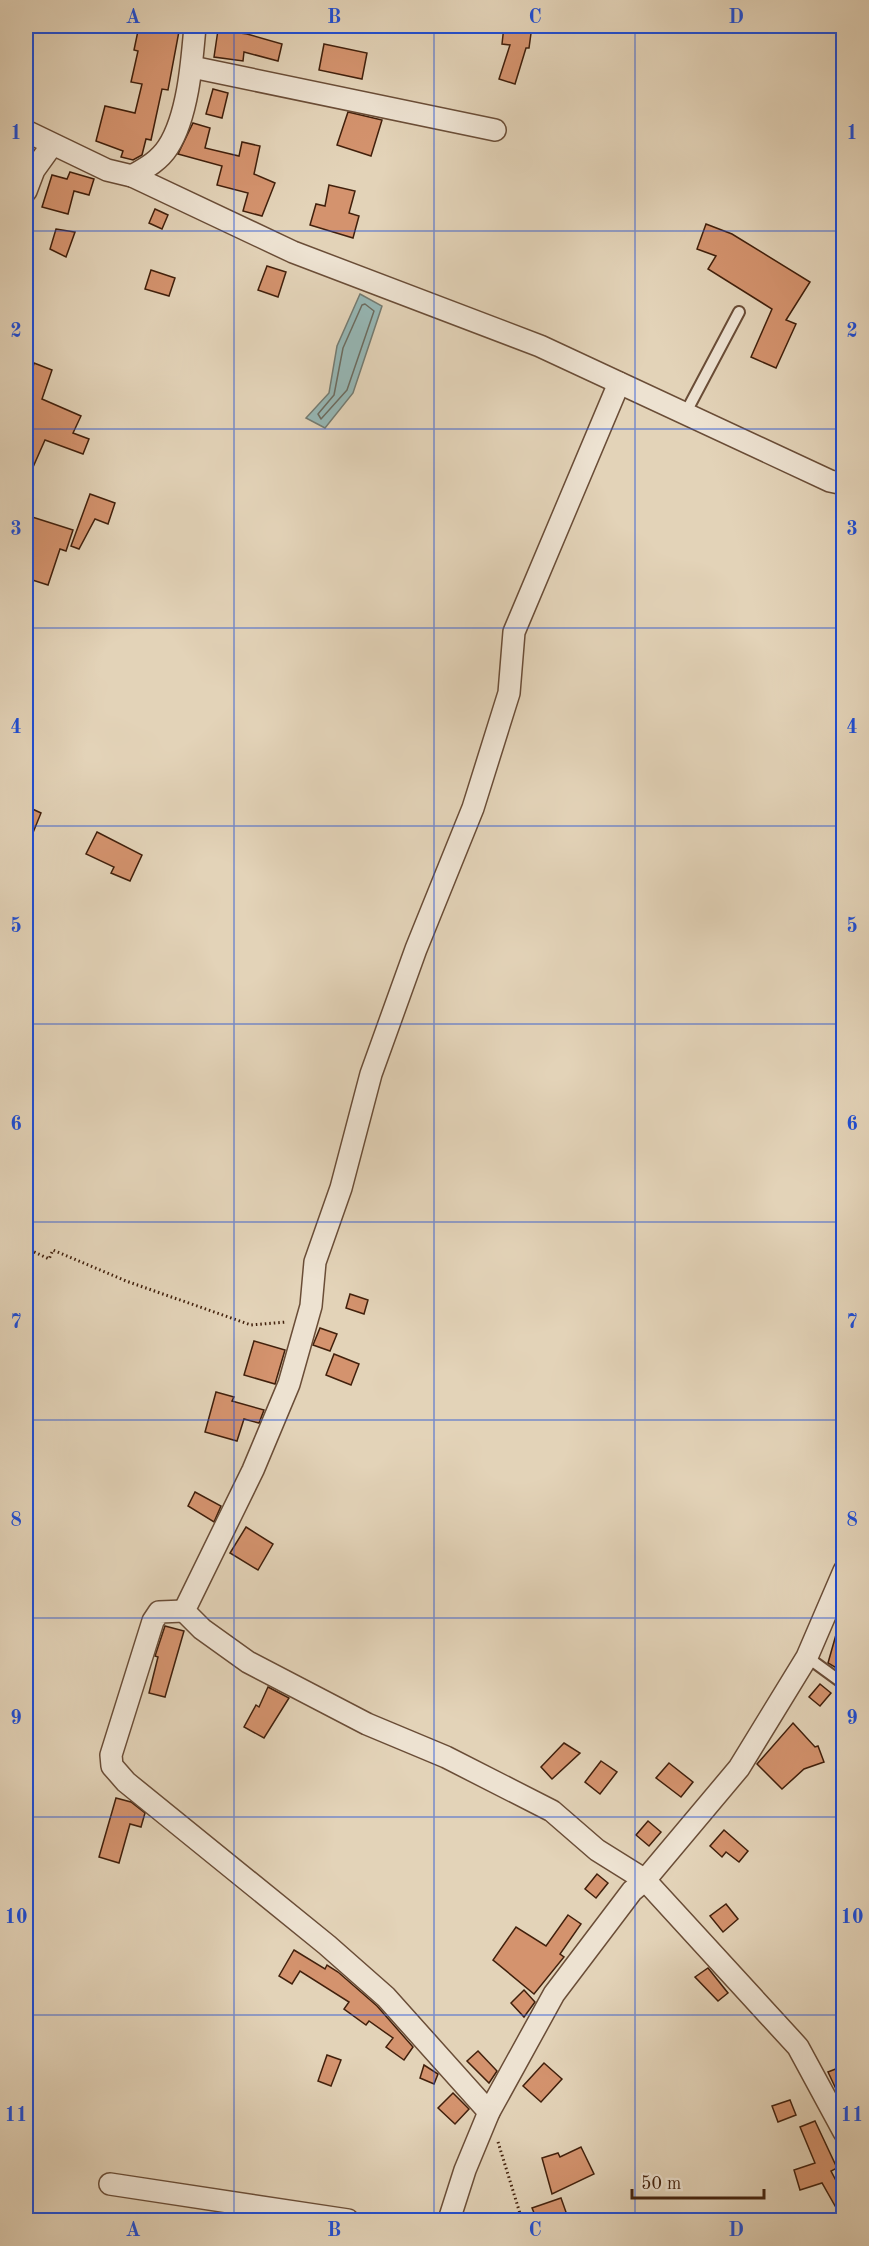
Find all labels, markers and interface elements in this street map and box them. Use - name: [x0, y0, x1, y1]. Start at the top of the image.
- text: A: [125, 8, 141, 28]
- text: B: [327, 8, 341, 28]
- text: C: [528, 8, 542, 28]
- text: D: [728, 8, 744, 28]
- text: 1: [10, 124, 22, 144]
- text: 1: [846, 124, 858, 144]
- text: 2: [10, 322, 22, 342]
- text: 2: [846, 322, 858, 342]
- text: 3: [10, 520, 22, 540]
- text: 3: [846, 520, 858, 540]
- text: 4: [10, 718, 22, 738]
- text: 4: [846, 718, 858, 738]
- text: 5: [10, 916, 22, 937]
- text: 5: [846, 916, 858, 937]
- text: 6: [10, 1115, 22, 1135]
- text: 6: [846, 1115, 858, 1135]
- text: 7: [10, 1313, 22, 1333]
- text: 7: [846, 1313, 858, 1333]
- text: 8: [10, 1511, 22, 1531]
- text: 8: [846, 1511, 858, 1531]
- text: 9: [10, 1709, 22, 1729]
- text: 9: [846, 1709, 858, 1729]
- text: 10: [4, 1908, 28, 1928]
- text: 10: [840, 1908, 864, 1928]
- text: 11: [4, 2106, 28, 2126]
- text: 11: [840, 2106, 864, 2126]
- scale bar: [632, 2162, 764, 2200]
- text: 50 m: [641, 2175, 681, 2193]
- text: A: [125, 2221, 141, 2241]
- text: B: [327, 2221, 341, 2241]
- text: C: [528, 2221, 542, 2241]
- text: D: [728, 2221, 744, 2241]

